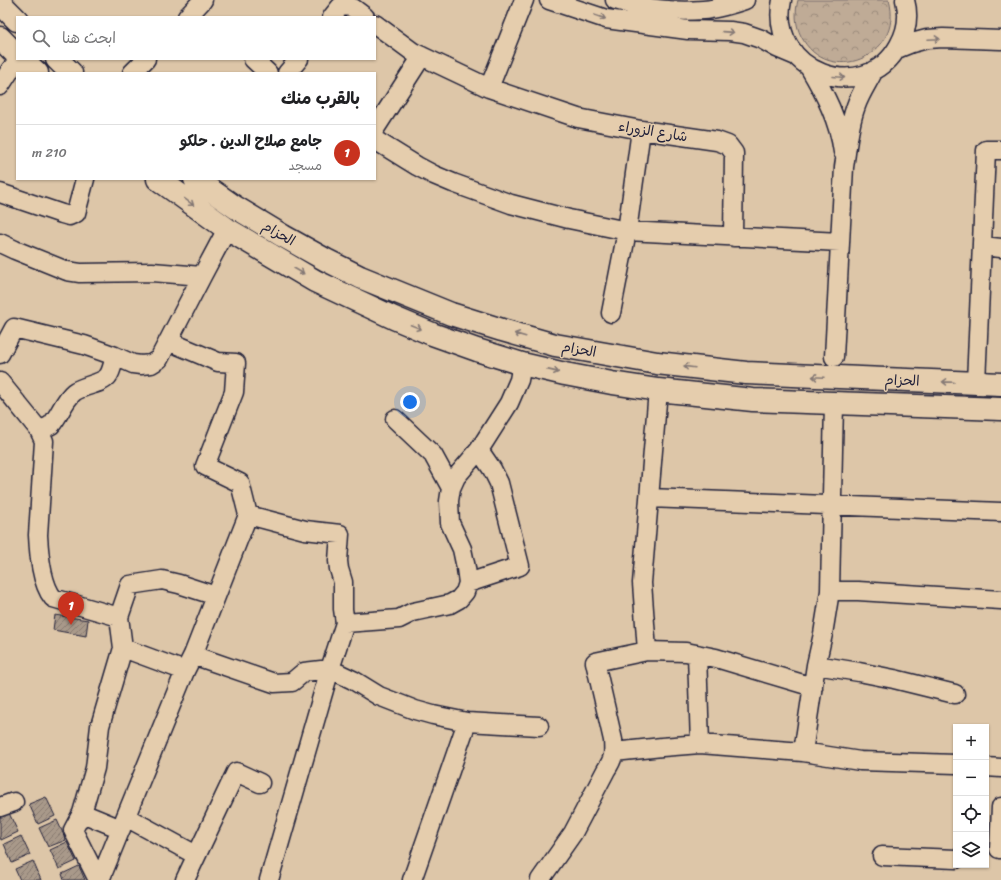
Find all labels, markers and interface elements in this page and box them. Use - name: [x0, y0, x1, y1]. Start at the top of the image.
- one-way arrow: [593, 14, 606, 21]
- search box: [16, 16, 376, 60]
- text: ابحث هنا: [62, 25, 116, 51]
- icon: search: [30, 27, 52, 49]
- one-way arrow: [721, 28, 734, 35]
- one-way arrow: [927, 35, 940, 42]
- one-way arrow: [832, 73, 845, 80]
- text: بالقرب منك: [281, 83, 360, 113]
- street label: شارع الزوراء: [616, 114, 689, 149]
- text: جامع صلاح الدين . حلكو: [180, 128, 322, 154]
- text: 210 m: [32, 141, 67, 164]
- text: 1: [344, 141, 350, 164]
- text: مسجد: [289, 154, 322, 177]
- one-way arrow: [183, 198, 194, 206]
- street label: الحزام: [257, 214, 300, 253]
- one-way arrow: [293, 268, 305, 276]
- one-way arrow: [410, 324, 422, 331]
- one-way arrow: [514, 331, 527, 338]
- street label: الحزام: [559, 334, 598, 365]
- one-way arrow: [683, 363, 696, 371]
- street label: الحزام: [884, 367, 920, 394]
- one-way arrow: [546, 368, 559, 375]
- one-way arrow: [812, 373, 825, 380]
- one-way arrow: [942, 378, 955, 386]
- your location: [400, 392, 420, 412]
- pin: 1: [58, 592, 84, 625]
- map controls: [953, 724, 989, 868]
- button: +: [953, 724, 989, 760]
- button: −: [953, 760, 989, 796]
- button: locate: [953, 796, 989, 832]
- button: layers: [953, 832, 989, 868]

